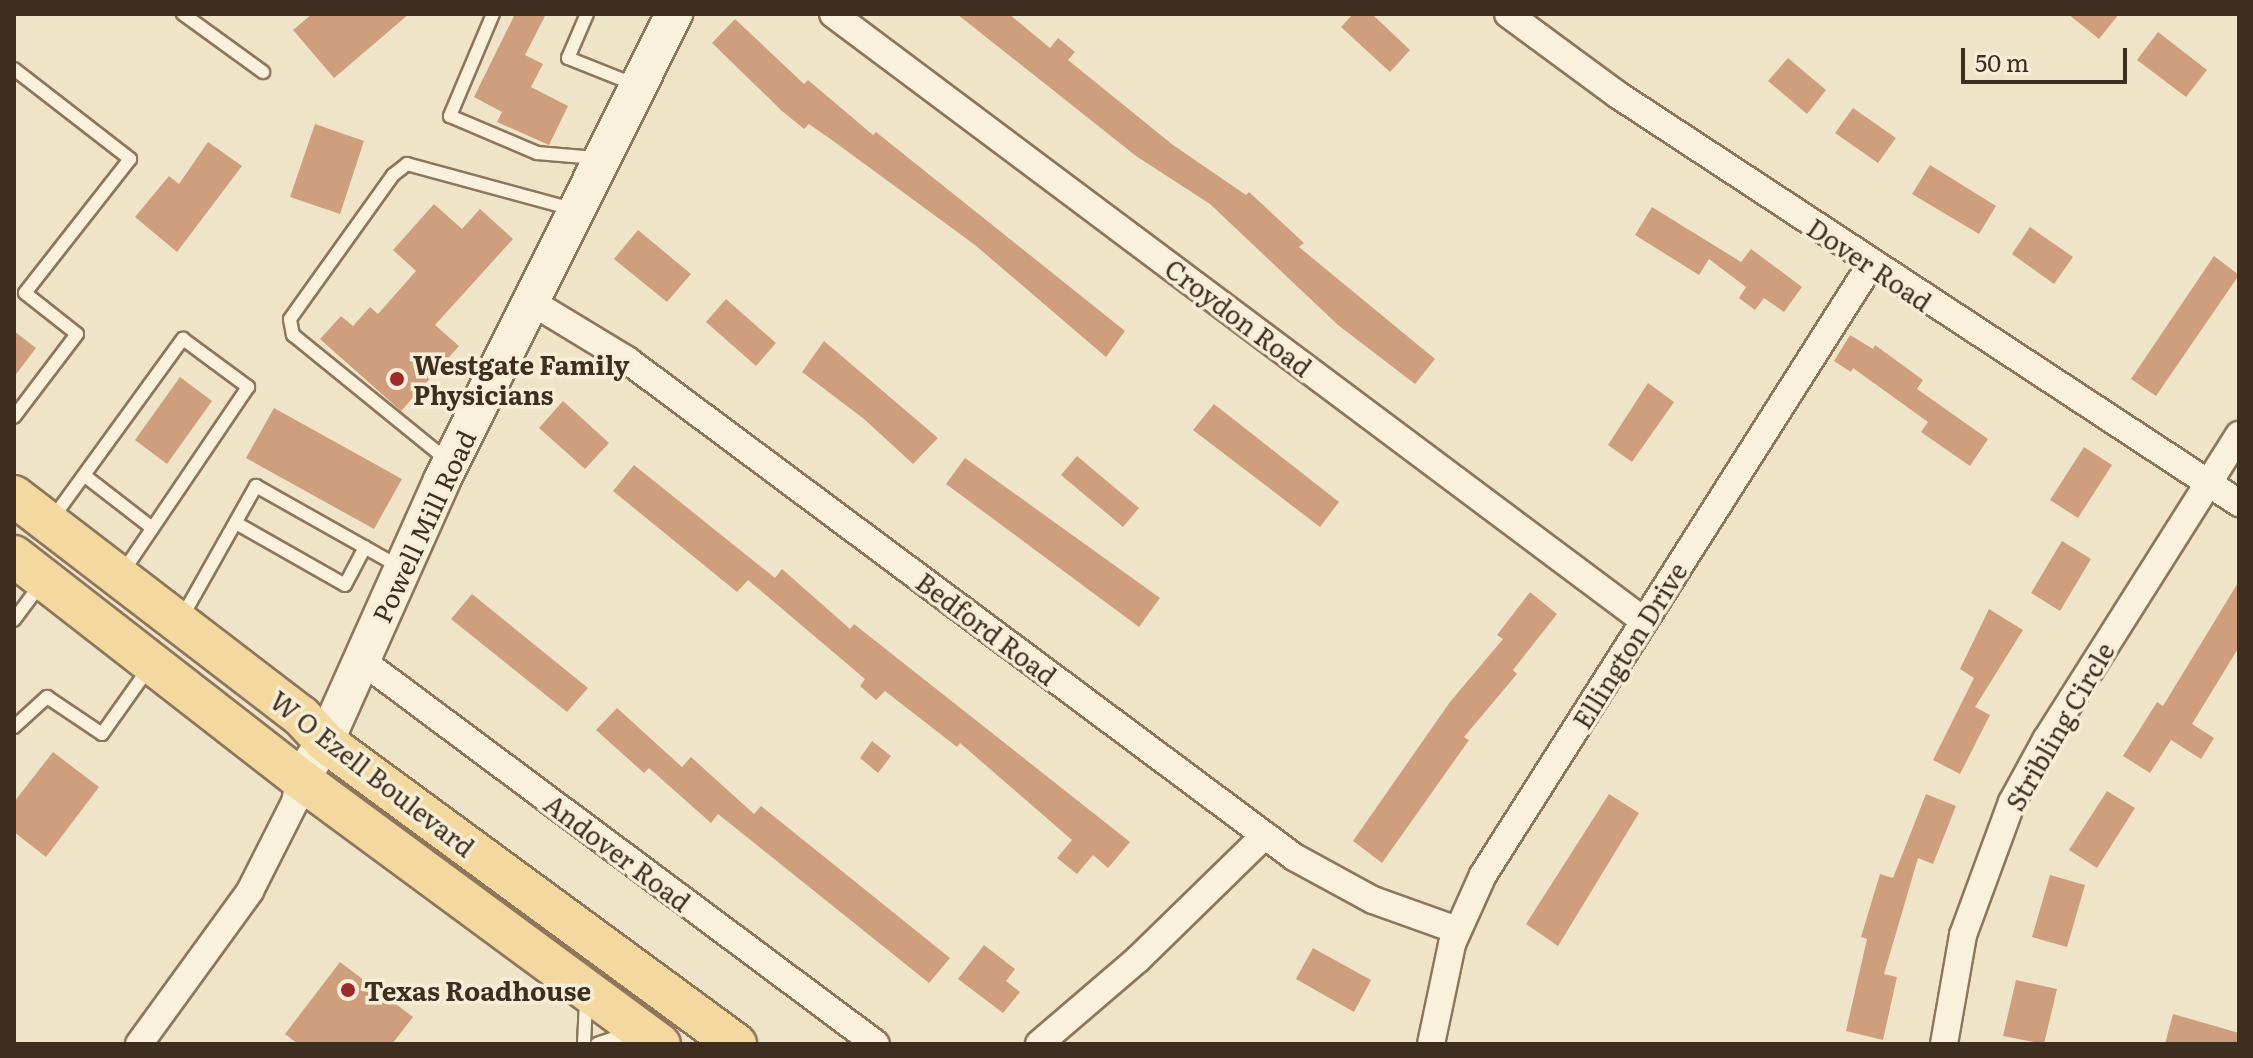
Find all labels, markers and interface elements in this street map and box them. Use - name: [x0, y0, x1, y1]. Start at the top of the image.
- scale bar: [1965, 32, 2131, 82]
- text: 50 m: [1975, 44, 2029, 79]
- street label: Dover Road: [1802, 211, 1938, 317]
- street label: Croydon Road: [1159, 252, 1319, 382]
- place label: Westgate Family Physicians: [413, 348, 629, 410]
- marker: Westgate Family Physicians: [388, 370, 406, 388]
- street label: Powell Mill Road: [365, 425, 481, 627]
- street label: Ellington Drive: [1565, 556, 1693, 734]
- street label: Bedford Road: [911, 565, 1063, 691]
- street label: Stribling Circle: [1998, 636, 2120, 816]
- street label: W O Ezell Boulevard: [265, 684, 481, 862]
- street label: Andover Road: [539, 787, 697, 917]
- place label: Texas Roadhouse: [364, 974, 591, 1006]
- marker: Texas Roadhouse: [339, 981, 357, 999]

